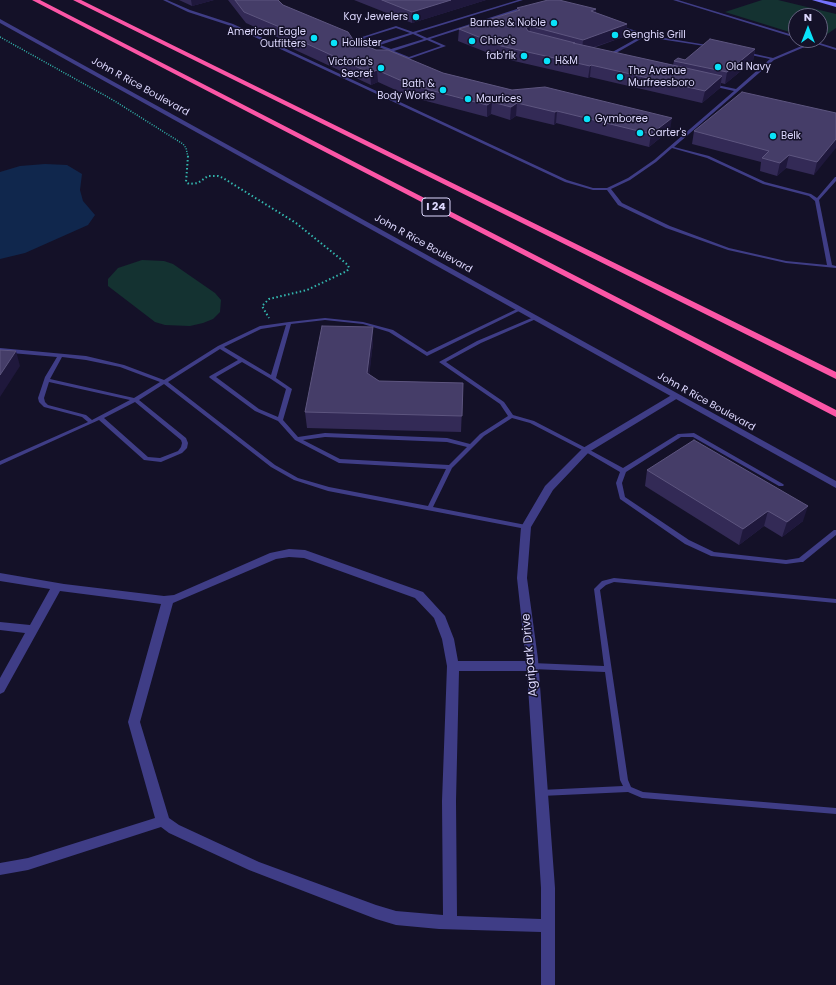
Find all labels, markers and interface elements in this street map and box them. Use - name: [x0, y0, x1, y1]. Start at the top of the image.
- north arrow: [788, 8, 828, 48]
- text: N: [804, 9, 812, 25]
- place label: Kay Jewelers: [343, 11, 408, 23]
- marker: Kay Jewelers: [411, 12, 421, 22]
- place label: Barnes & Noble: [470, 17, 546, 29]
- marker: Barnes & Noble: [549, 18, 559, 28]
- place label: American Eagle Outfitters: [227, 26, 306, 50]
- place label: Genghis Grill: [623, 29, 686, 41]
- marker: Genghis Grill: [610, 30, 620, 40]
- marker: American Eagle Outfitters: [309, 33, 319, 43]
- place label: Chico's: [480, 35, 516, 47]
- marker: Chico's: [467, 36, 477, 46]
- place label: Hollister: [342, 37, 381, 49]
- marker: Hollister: [329, 38, 339, 48]
- place label: fab'rik: [486, 50, 516, 62]
- marker: fab'rik: [519, 51, 529, 61]
- street label: John R Rice Boulevard: [89, 55, 191, 119]
- place label: H&M: [555, 55, 578, 67]
- place label: Victoria's Secret: [328, 56, 373, 80]
- marker: H&M: [542, 56, 552, 66]
- place label: Old Navy: [726, 61, 771, 73]
- marker: Old Navy: [713, 62, 723, 72]
- marker: Victoria's Secret: [376, 63, 386, 73]
- place label: The Avenue Murfreesboro: [628, 65, 695, 88]
- marker: The Avenue Murfreesboro: [615, 72, 625, 82]
- place label: Bath & Body Works: [377, 78, 435, 102]
- marker: Bath & Body Works: [438, 85, 448, 95]
- place label: Maurices: [476, 93, 521, 105]
- marker: Maurices: [463, 94, 473, 104]
- place label: Gymboree: [595, 113, 648, 125]
- marker: Gymboree: [582, 114, 592, 124]
- place label: Carter's: [648, 127, 687, 139]
- marker: Carter's: [635, 128, 645, 138]
- place label: Belk: [781, 130, 801, 142]
- marker: Belk: [768, 131, 778, 141]
- road number: I 24: [422, 198, 450, 216]
- street label: John R Rice Boulevard: [372, 212, 474, 276]
- street label: John R Rice Boulevard: [655, 370, 757, 434]
- street label: Agripark Drive: [519, 613, 541, 697]

